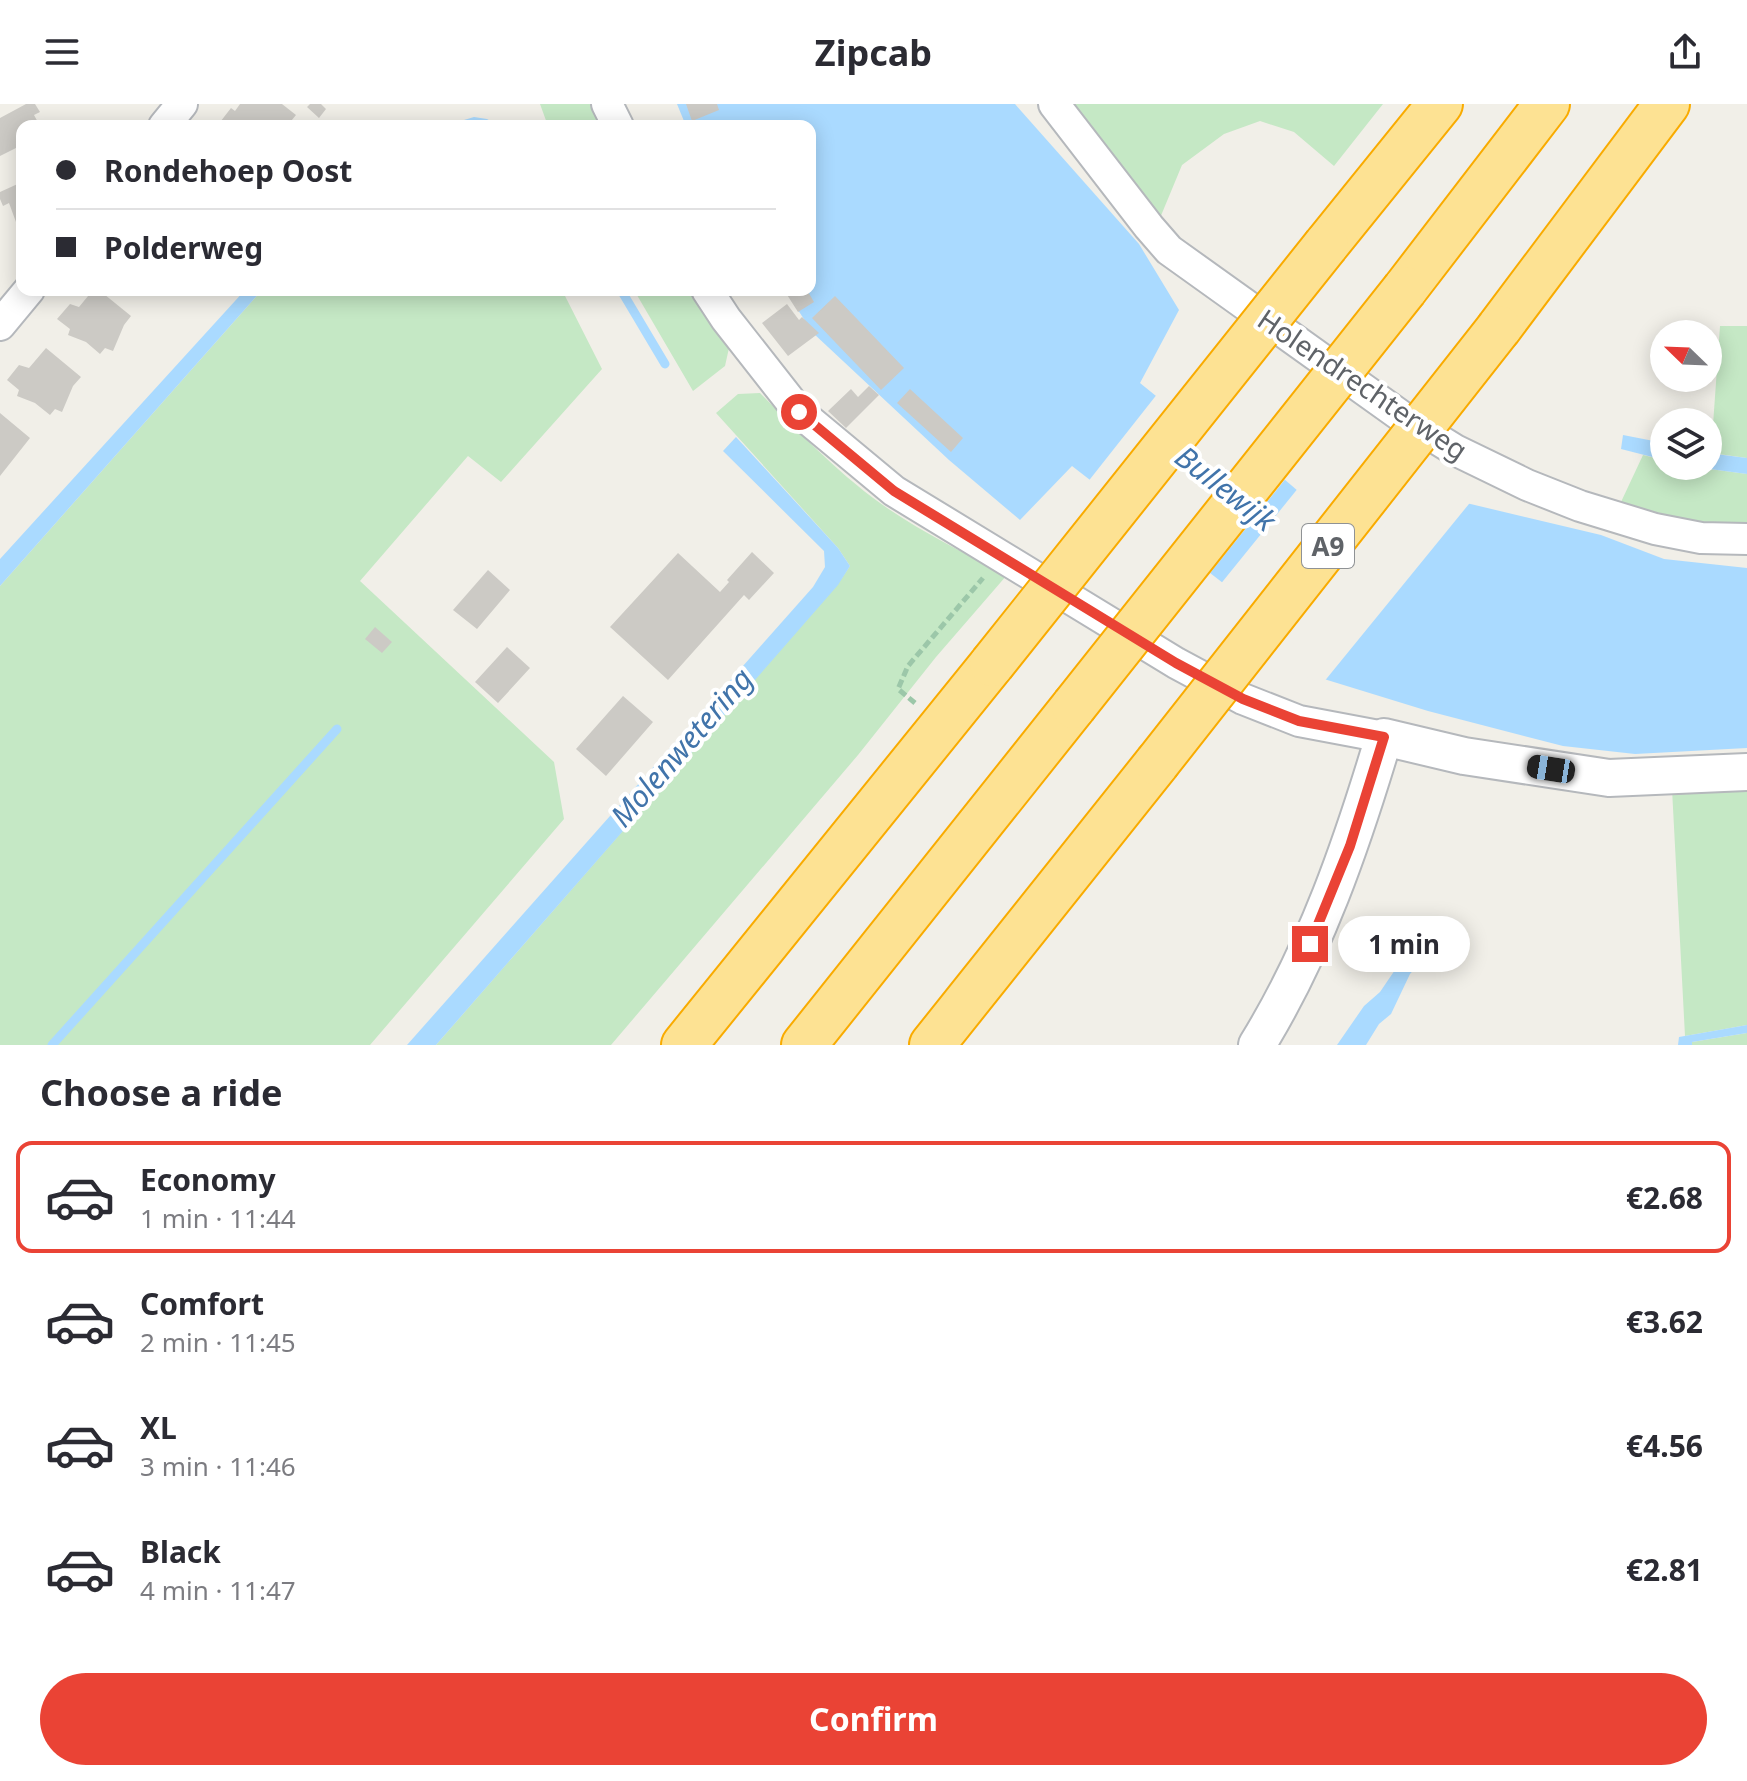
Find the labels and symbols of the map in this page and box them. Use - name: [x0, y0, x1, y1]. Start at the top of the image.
- street label: Holendrechterweg: [1251, 300, 1475, 468]
- north arrow: [1650, 320, 1722, 392]
- route start: [781, 394, 817, 430]
- water label: Bullewijk: [1167, 436, 1286, 541]
- road number: A9: [1302, 524, 1354, 568]
- water label: Molenwetering: [601, 659, 761, 835]
- car: [1525, 753, 1577, 785]
- callout: 1 min: [1338, 916, 1470, 972]
- route end: [1292, 926, 1328, 962]

